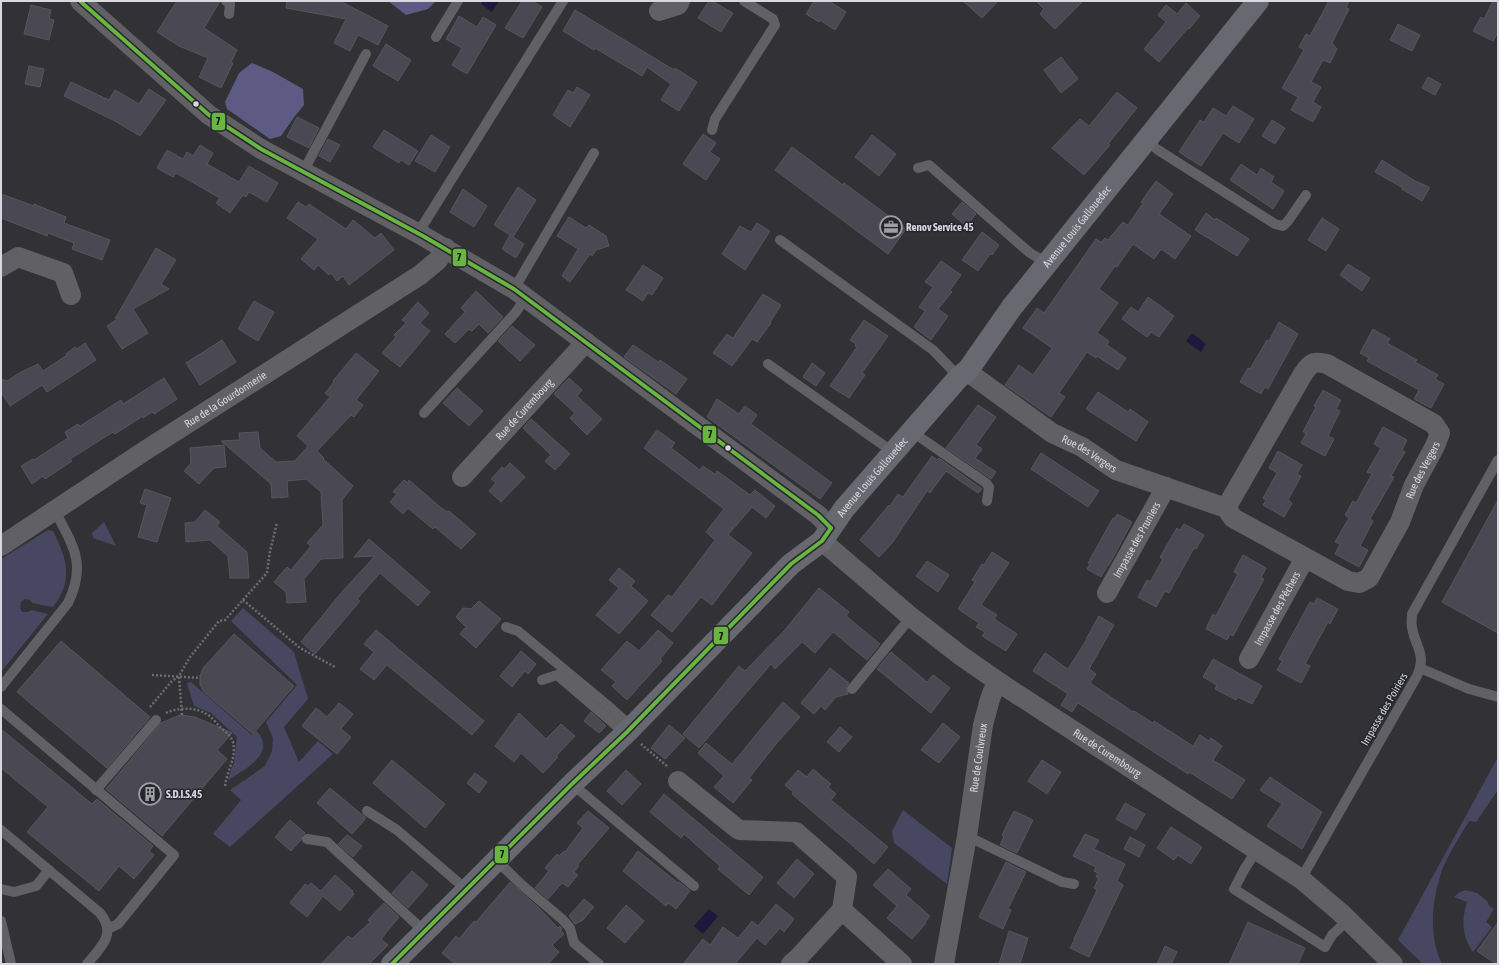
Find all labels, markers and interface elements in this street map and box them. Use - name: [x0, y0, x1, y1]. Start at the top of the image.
- unlabelled marker: [191, 99, 201, 109]
- line badge: 7: [211, 112, 226, 131]
- text: 7: [215, 115, 221, 127]
- street label: Avenue Louis Gallouedec: [1040, 183, 1114, 270]
- office icon: Renov Service 45: [878, 214, 904, 240]
- place label: Renov Service 45: [906, 221, 974, 233]
- line badge: 7: [452, 248, 467, 267]
- text: 7: [456, 251, 462, 263]
- street label: Rue de la Gourdonnerie: [182, 369, 269, 430]
- street label: Rue de Curembourg: [493, 376, 556, 442]
- line badge: 7: [702, 425, 717, 444]
- text: 7: [707, 428, 713, 440]
- street label: Rue des Vergers: [1060, 432, 1119, 475]
- street label: Avenue Louis Gallouedec: [835, 434, 910, 519]
- street label: Rue des Vergers: [1403, 440, 1442, 501]
- unlabelled marker: [723, 443, 733, 453]
- street label: Impasse des Pruniers: [1111, 500, 1163, 580]
- street label: Impasse des Pêchers: [1252, 569, 1302, 647]
- line badge: 7: [713, 626, 729, 645]
- text: 7: [718, 630, 724, 642]
- street label: Impasse des Poiriers: [1358, 670, 1410, 747]
- street label: Rue de Coulvreux: [967, 722, 989, 793]
- street label: Rue de Curembourg: [1071, 726, 1144, 780]
- building icon: S.D.I.S.45: [137, 781, 163, 807]
- place label: S.D.I.S.45: [166, 788, 202, 800]
- line badge: 7: [494, 845, 509, 864]
- text: 7: [499, 848, 505, 860]

